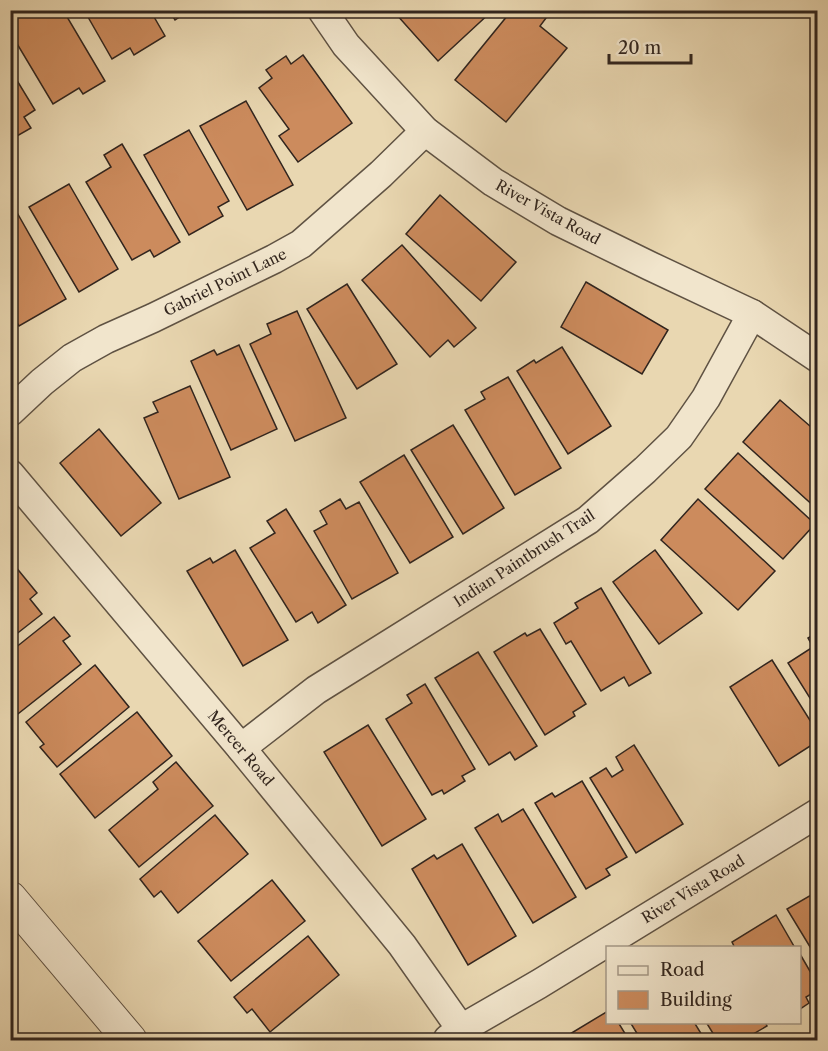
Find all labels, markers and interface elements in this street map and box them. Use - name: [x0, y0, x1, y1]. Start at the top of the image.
- scale bar: [609, 27, 692, 65]
- text: 20 m: [618, 37, 662, 59]
- street label: River Vista Road: [492, 175, 604, 249]
- street label: Gabriel Point Lane: [160, 244, 290, 320]
- street label: Indian Paintbrush Trail: [450, 505, 599, 611]
- street label: Mercer Road: [204, 706, 278, 790]
- street label: River Vista Road: [638, 851, 748, 927]
- legend: [606, 946, 801, 1024]
- text: Road: [660, 959, 705, 981]
- text: Building: [660, 989, 732, 1011]

